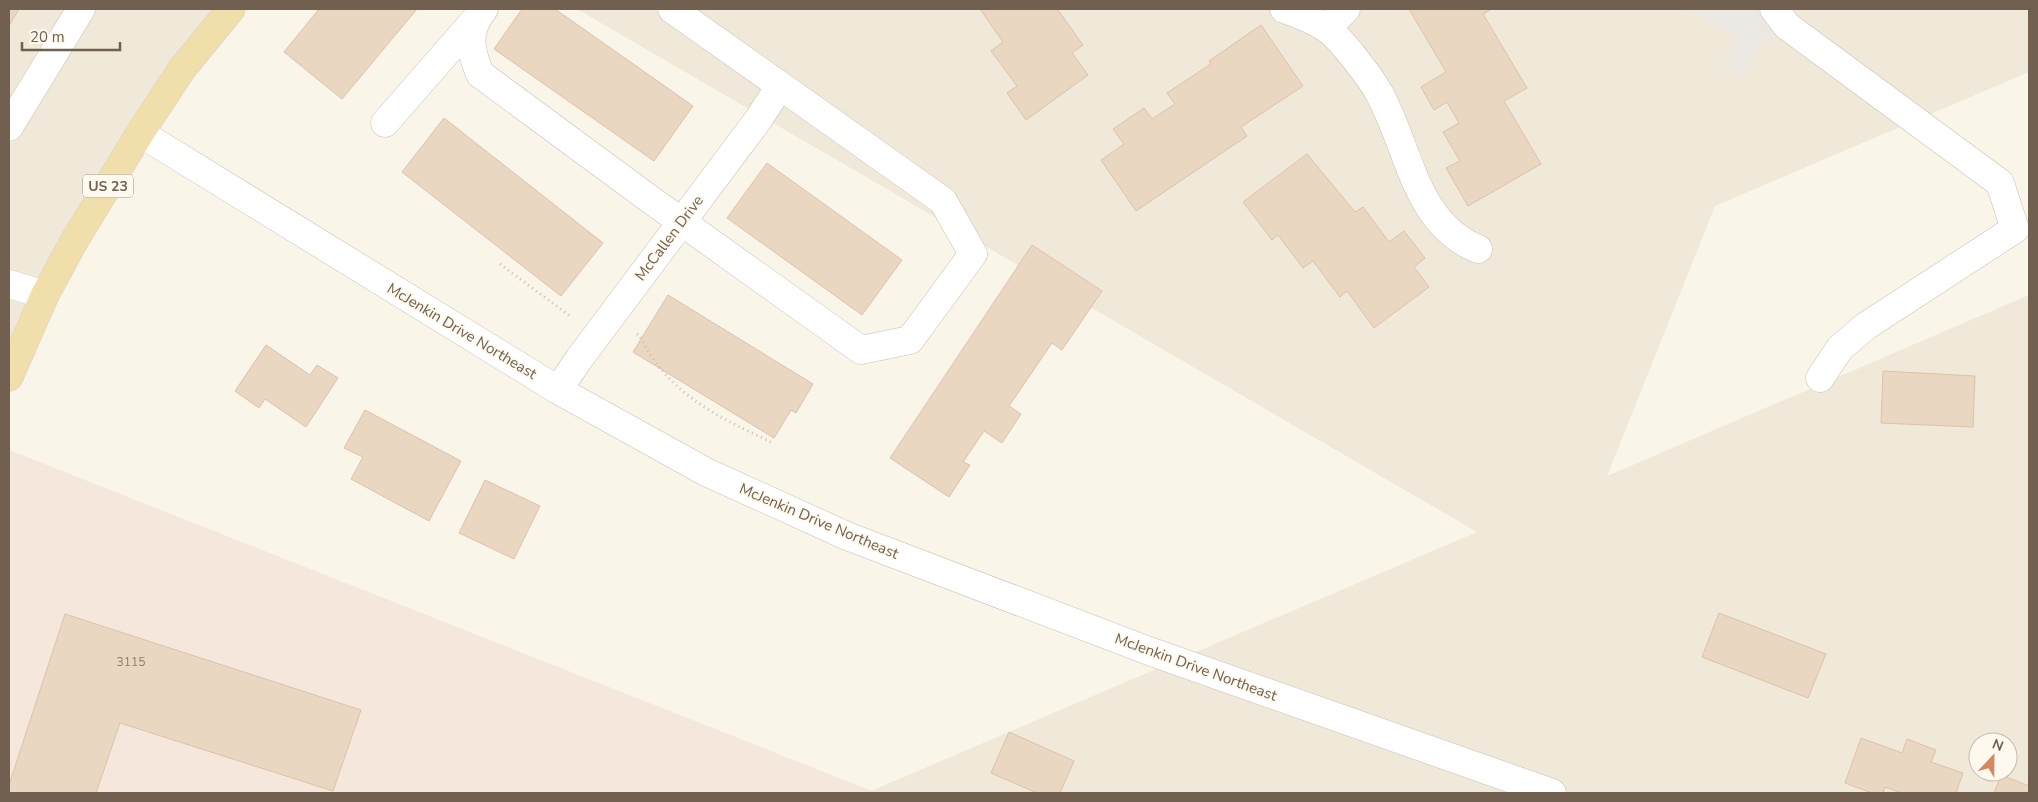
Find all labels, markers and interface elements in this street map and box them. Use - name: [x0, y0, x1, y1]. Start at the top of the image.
- scale bar: [22, 20, 120, 52]
- text: 20 m: [30, 27, 65, 47]
- road number: US 23: [83, 175, 133, 198]
- street label: McCallen Drive: [630, 191, 708, 285]
- street label: McJenkin Drive Northeast: [383, 278, 541, 384]
- street label: McJenkin Drive Northeast: [736, 478, 902, 564]
- street label: McJenkin Drive Northeast: [1112, 628, 1281, 706]
- house number: 3115: [117, 654, 145, 670]
- north arrow: [1968, 732, 2018, 782]
- text: N: [1989, 735, 2006, 756]

